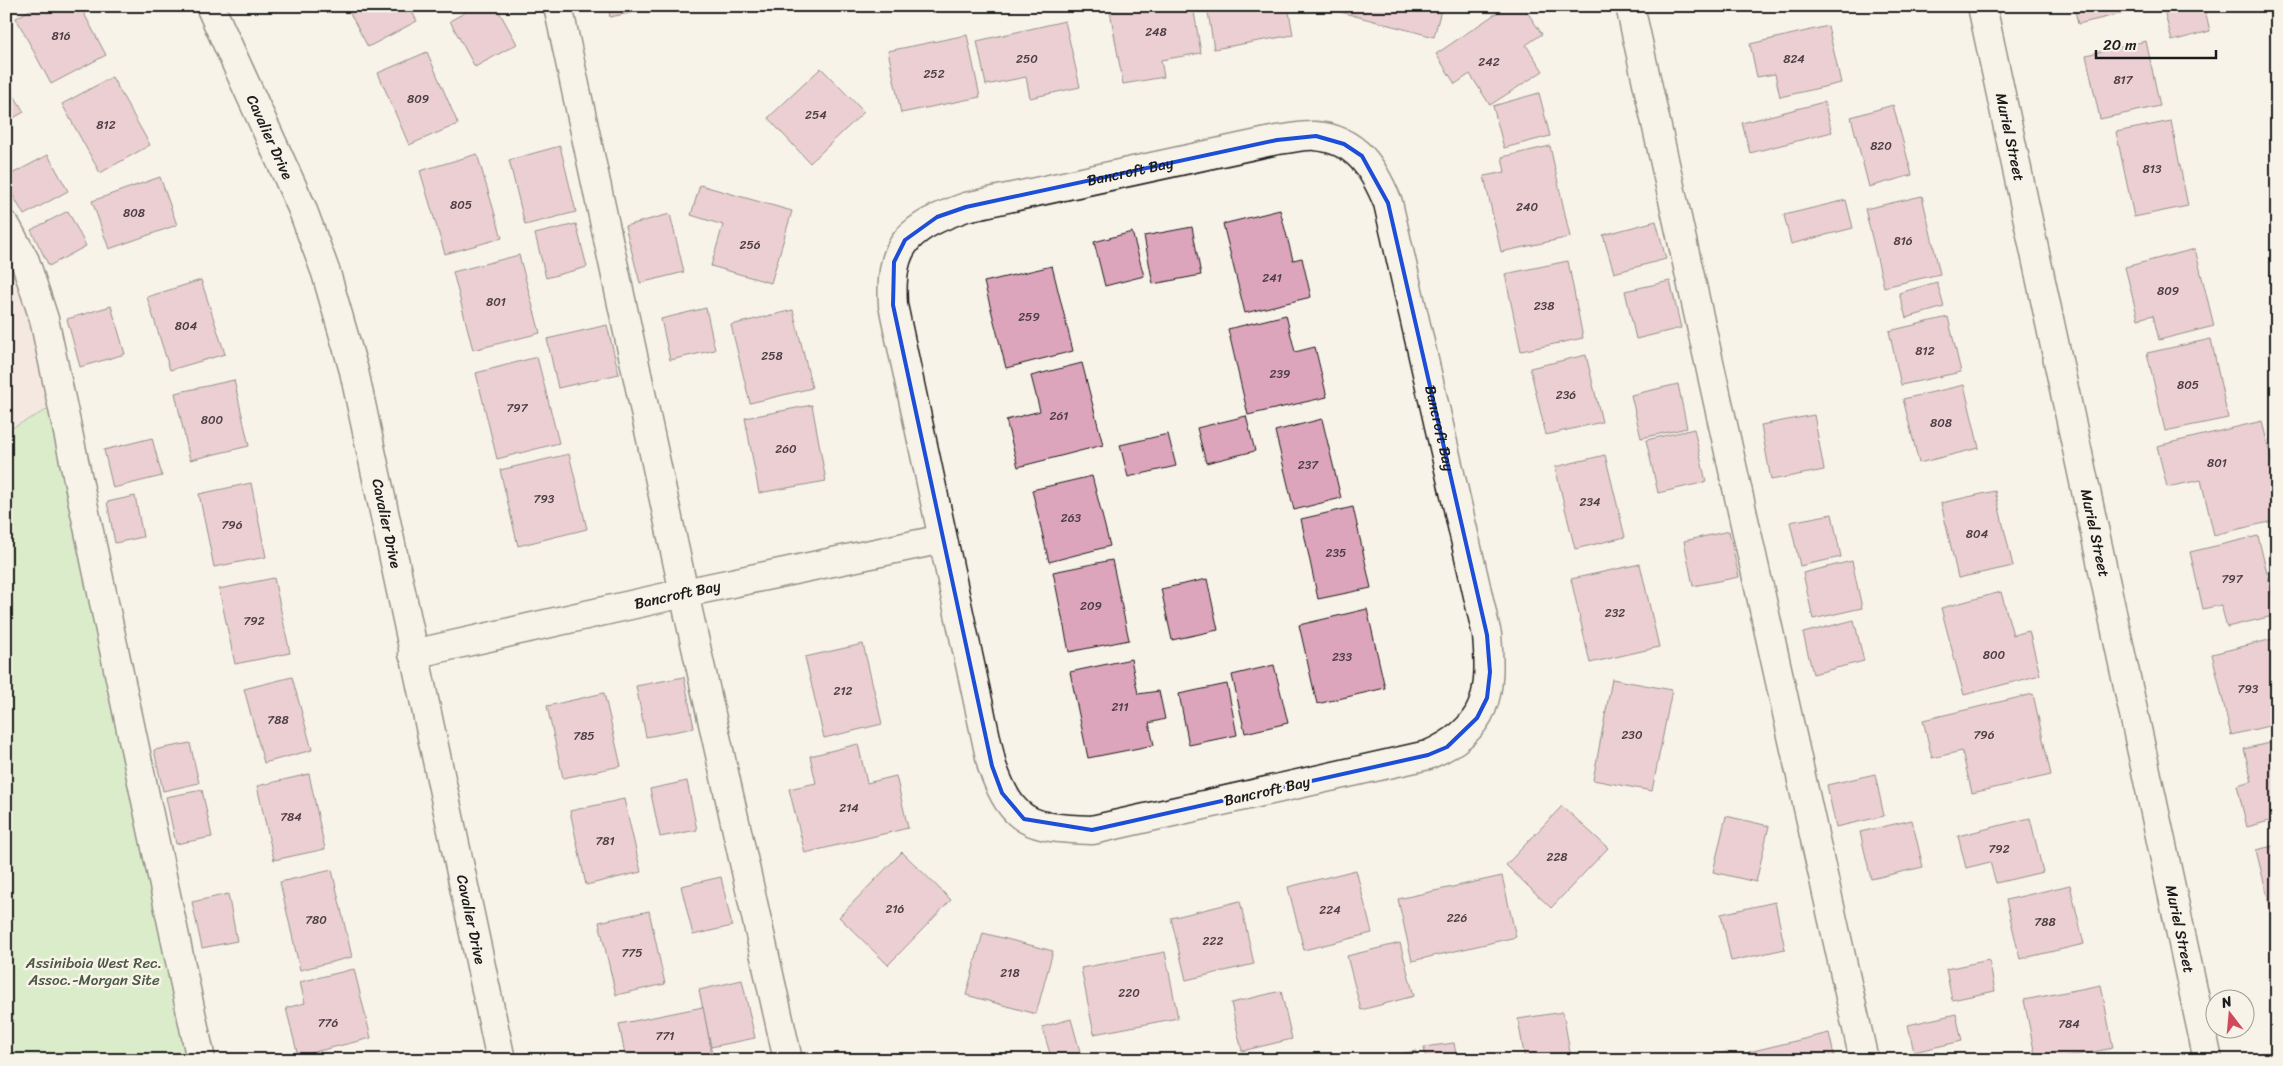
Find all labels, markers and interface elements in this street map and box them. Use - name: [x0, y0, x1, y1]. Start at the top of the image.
- house number: 248: [1145, 21, 1167, 43]
- house number: 816: [51, 25, 71, 47]
- scale bar: [2096, 28, 2216, 60]
- text: 20 m: [2103, 32, 2137, 58]
- house number: 250: [1016, 48, 1038, 70]
- house number: 824: [1783, 48, 1805, 70]
- house number: 242: [1478, 51, 1500, 73]
- house number: 252: [923, 63, 945, 85]
- house number: 817: [2113, 69, 2134, 91]
- house number: 809: [407, 88, 429, 110]
- street label: Cavalier Drive: [239, 90, 300, 184]
- street label: Muriel Street: [1988, 90, 2032, 184]
- house number: 254: [805, 104, 827, 126]
- house number: 812: [96, 114, 116, 136]
- house number: 820: [1870, 135, 1892, 157]
- street label: Bancroft Bay: [1084, 150, 1176, 194]
- house number: 813: [2143, 158, 2162, 180]
- house number: 805: [450, 194, 472, 216]
- house number: 240: [1516, 196, 1538, 218]
- house number: 808: [123, 202, 145, 224]
- house number: 816: [1893, 230, 1913, 252]
- house number: 256: [739, 234, 761, 256]
- house number: 241: [1262, 267, 1282, 289]
- house number: 809: [2157, 280, 2179, 302]
- house number: 801: [486, 291, 506, 313]
- house number: 238: [1534, 295, 1554, 317]
- house number: 259: [1018, 306, 1040, 328]
- house number: 804: [175, 315, 198, 337]
- house number: 812: [1915, 340, 1935, 362]
- house number: 258: [761, 345, 783, 367]
- house number: 239: [1270, 363, 1290, 385]
- house number: 805: [2177, 374, 2199, 396]
- street label: Bancroft Bay: [1417, 383, 1462, 474]
- house number: 236: [1556, 384, 1576, 406]
- house number: 797: [506, 397, 529, 419]
- house number: 261: [1050, 405, 1068, 427]
- house number: 800: [201, 409, 224, 431]
- house number: 808: [1930, 412, 1952, 434]
- house number: 260: [775, 438, 797, 460]
- house number: 801: [2207, 452, 2227, 474]
- house number: 237: [1298, 454, 1319, 476]
- street label: Cavalier Drive: [364, 476, 409, 571]
- street label: Muriel Street: [2073, 486, 2117, 580]
- house number: 793: [534, 488, 555, 510]
- house number: 234: [1579, 491, 1601, 513]
- house number: 263: [1061, 507, 1082, 529]
- house number: 796: [221, 514, 243, 536]
- house number: 804: [1966, 523, 1989, 545]
- house number: 235: [1326, 542, 1346, 564]
- house number: 797: [2221, 568, 2244, 590]
- street label: Bancroft Bay: [632, 573, 723, 617]
- house number: 209: [1080, 595, 1102, 617]
- house number: 232: [1605, 602, 1625, 624]
- house number: 792: [243, 610, 265, 632]
- house number: 800: [1983, 644, 2006, 666]
- house number: 233: [1332, 646, 1352, 668]
- house number: 793: [2238, 678, 2259, 700]
- house number: 212: [834, 680, 853, 702]
- house number: 211: [1111, 696, 1129, 718]
- house number: 788: [267, 709, 289, 731]
- house number: 230: [1621, 724, 1643, 746]
- house number: 796: [1973, 724, 1995, 746]
- house number: 785: [573, 725, 595, 747]
- street label: Bancroft Bay: [1221, 768, 1313, 814]
- house number: 214: [839, 797, 859, 819]
- house number: 784: [280, 806, 302, 828]
- house number: 781: [595, 830, 615, 852]
- house number: 792: [1988, 838, 2010, 860]
- house number: 228: [1546, 846, 1568, 868]
- street label: Cavalier Drive: [449, 872, 493, 967]
- street label: Muriel Street: [2158, 882, 2202, 976]
- house number: 216: [886, 898, 905, 920]
- house number: 224: [1319, 899, 1341, 921]
- house number: 226: [1447, 907, 1468, 929]
- house number: 780: [305, 909, 327, 931]
- house number: 788: [2034, 911, 2056, 933]
- house number: 222: [1203, 930, 1223, 952]
- house number: 775: [621, 942, 643, 964]
- park label: Assiniboia West Rec. Assoc.-Morgan Site: [25, 950, 162, 993]
- house number: 218: [1000, 962, 1020, 984]
- house number: 220: [1118, 982, 1140, 1004]
- north arrow: [2206, 988, 2256, 1038]
- text: N: [2217, 989, 2235, 1016]
- house number: 776: [318, 1012, 338, 1034]
- house number: 784: [2058, 1013, 2080, 1035]
- house number: 771: [656, 1025, 674, 1047]

